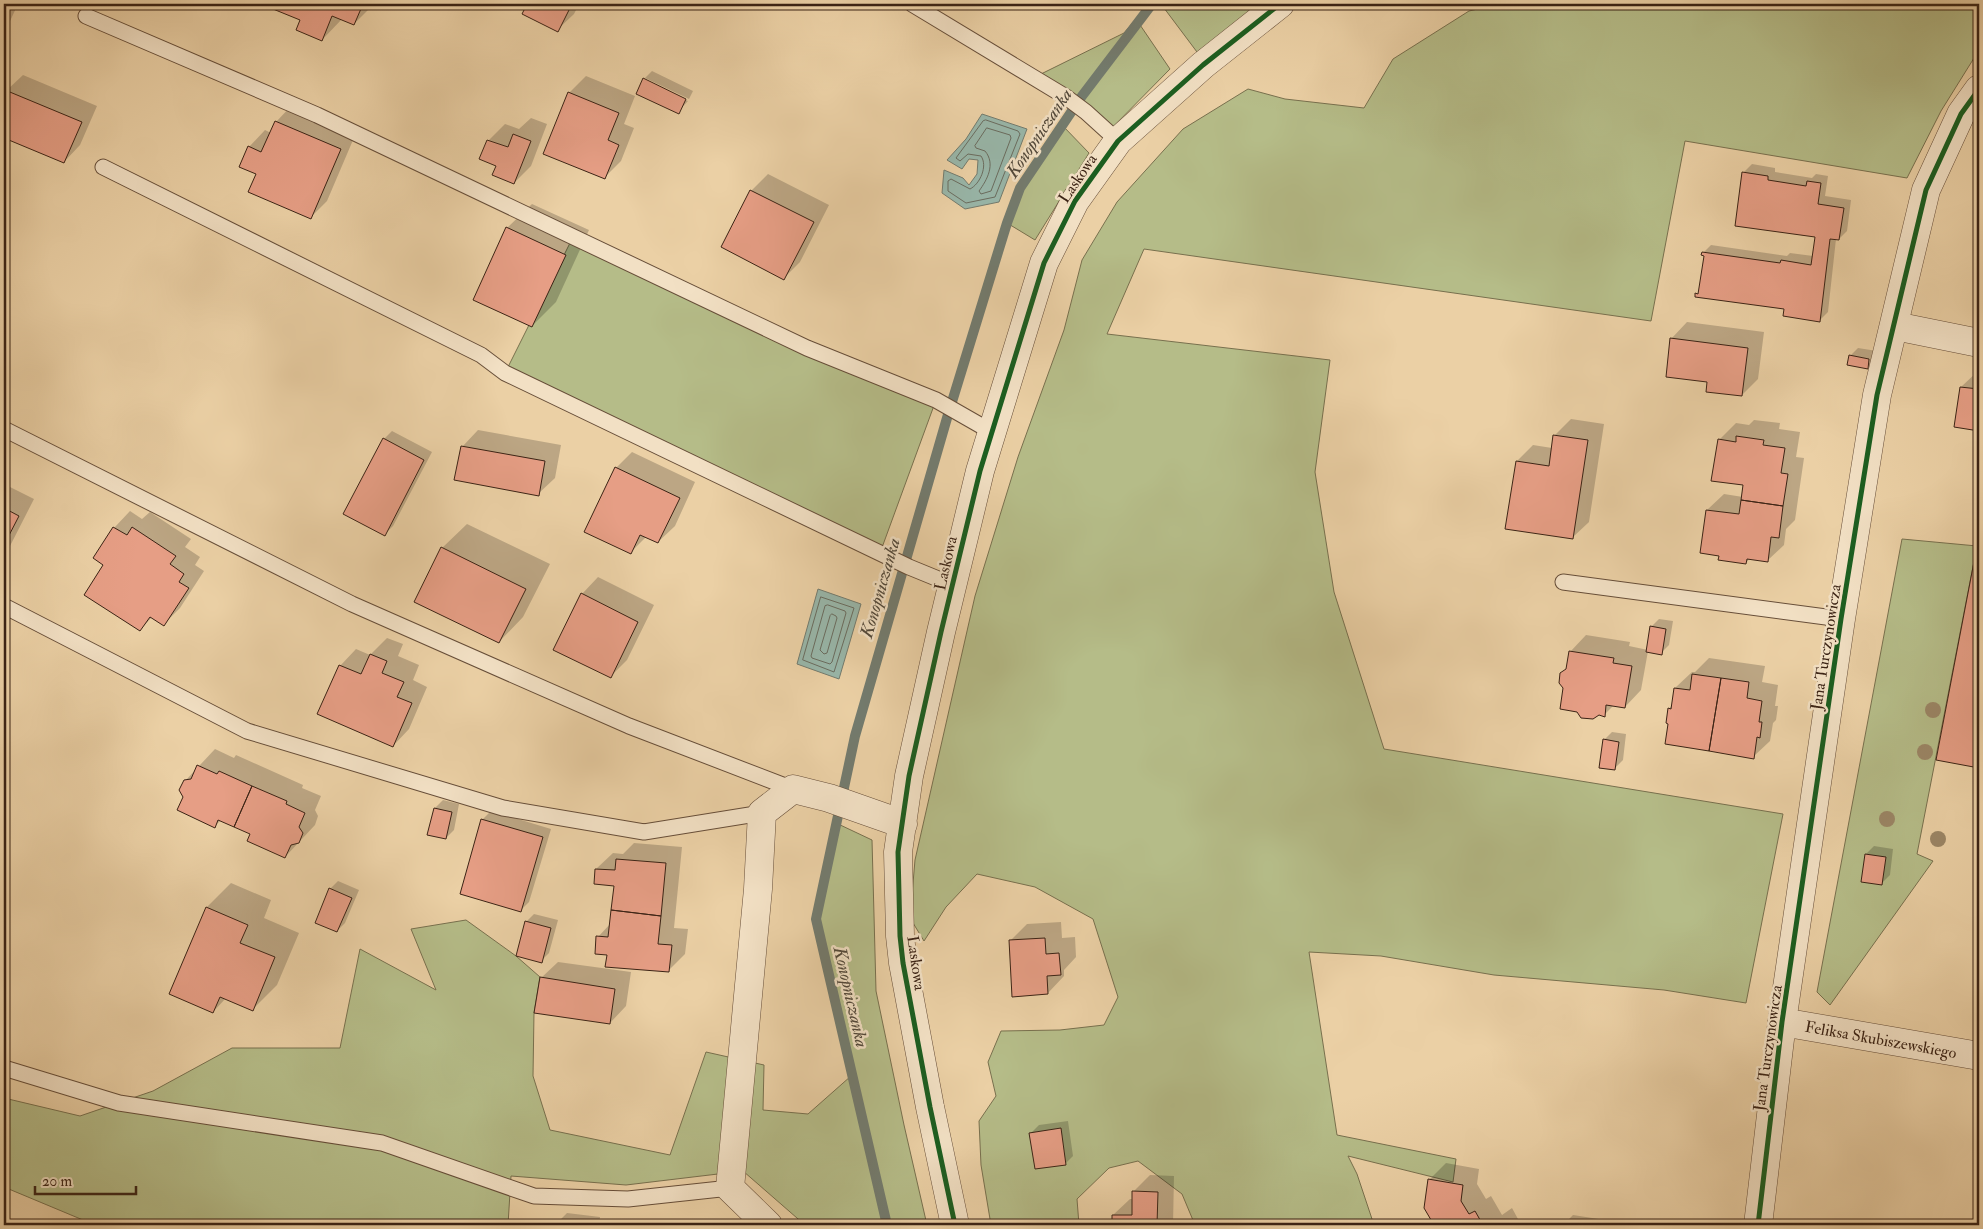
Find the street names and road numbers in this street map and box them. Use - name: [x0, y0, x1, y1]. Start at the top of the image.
- street label: Laskowa: [1054, 150, 1102, 207]
- street label: Laskowa: [930, 534, 962, 592]
- street label: Jana Turczynowicza: [1806, 582, 1847, 713]
- street label: Laskowa: [902, 934, 930, 992]
- street label: Jana Turczynowicza: [1749, 983, 1788, 1114]
- street label: Feliksa Skubiszewskiego: [1803, 1017, 1959, 1063]

